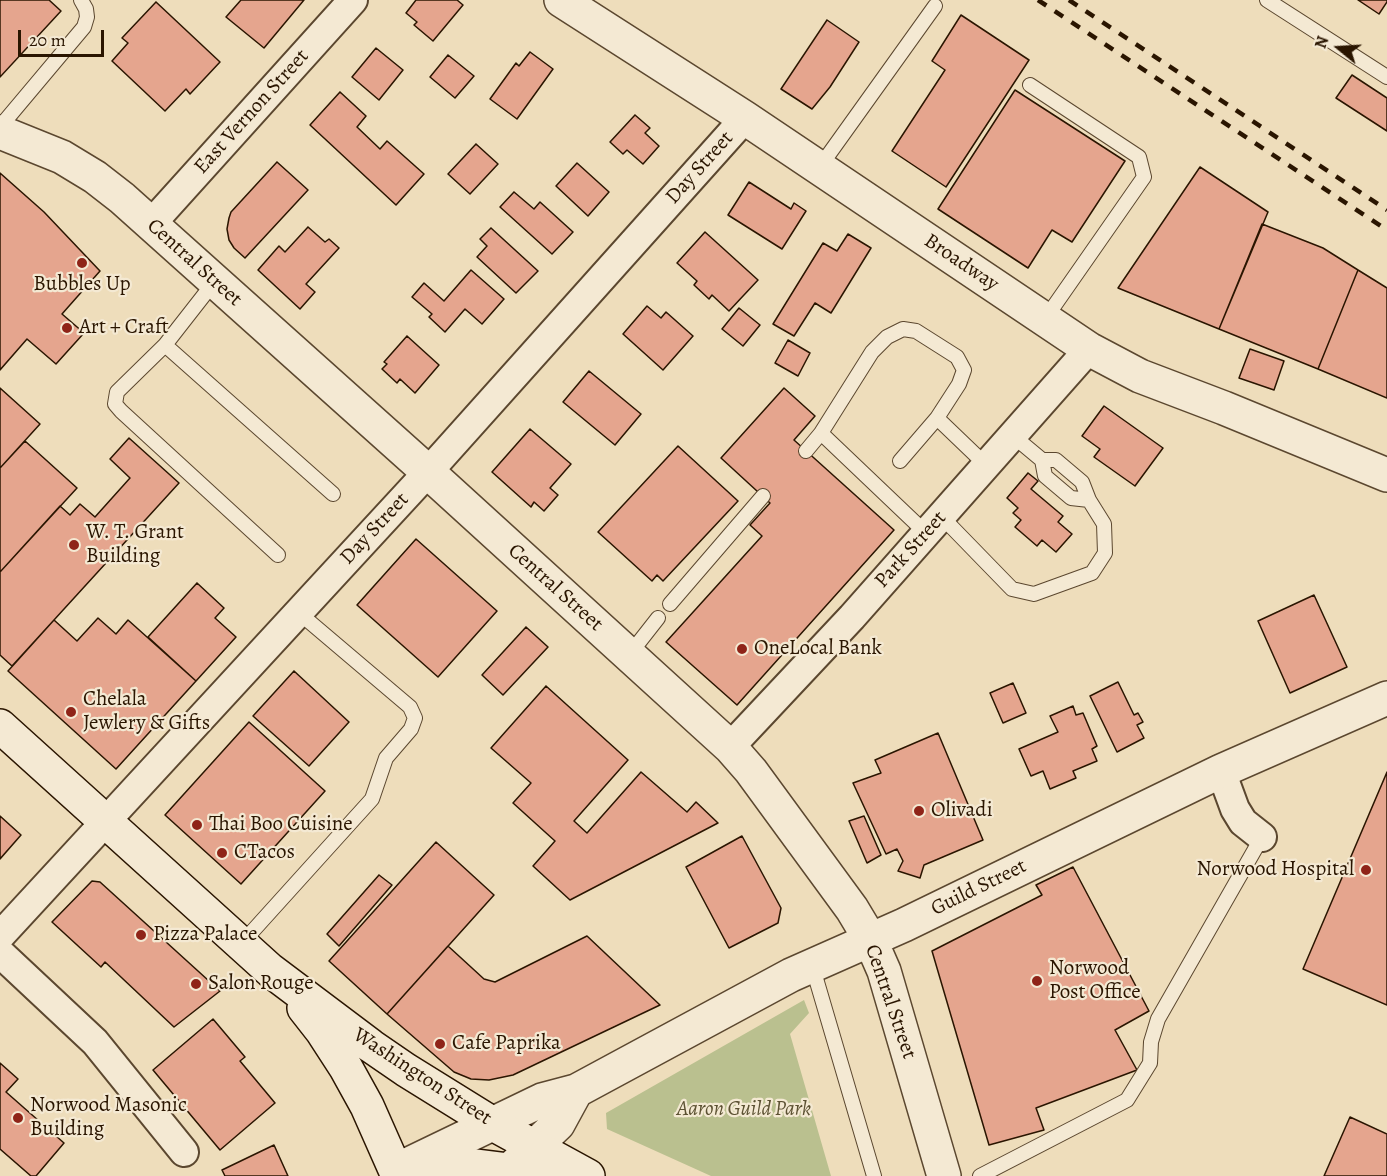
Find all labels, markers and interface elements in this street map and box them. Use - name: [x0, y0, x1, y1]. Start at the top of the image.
- scale bar: [21, 18, 106, 56]
- north arrow: [1309, 18, 1369, 78]
- text: 20 m: [29, 28, 66, 52]
- text: N: [1310, 33, 1334, 51]
- street label: East Vernon Street: [189, 44, 315, 180]
- street label: Day Street: [661, 126, 739, 210]
- street label: Central Street: [141, 214, 247, 312]
- street label: Broadway: [919, 229, 1003, 297]
- marker: Bubbles Up: [75, 256, 89, 270]
- place label: Bubbles Up: [33, 272, 131, 298]
- place label: Art + Craft: [79, 315, 169, 341]
- marker: Art + Craft: [60, 321, 74, 335]
- street label: Day Street: [335, 488, 415, 570]
- street label: Park Street: [870, 506, 952, 594]
- place label: W. T. Grant Building: [86, 520, 184, 570]
- marker: W. T. Grant Building: [67, 538, 81, 552]
- street label: Central Street: [502, 539, 608, 637]
- place label: OneLocal Bank: [754, 636, 882, 662]
- marker: OneLocal Bank: [735, 642, 749, 656]
- place label: Chelala Jewlery & Gifts: [83, 687, 210, 737]
- marker: Chelala Jewlery & Gifts: [64, 705, 78, 719]
- place label: Olivadi: [931, 798, 993, 824]
- marker: Olivadi: [912, 804, 926, 818]
- place label: Thai Boo Cuisine: [209, 812, 353, 838]
- marker: Thai Boo Cuisine: [190, 818, 204, 832]
- place label: CTacos: [234, 840, 295, 866]
- marker: CTacos: [215, 846, 229, 860]
- street label: Guild Street: [927, 854, 1031, 922]
- place label: Norwood Hospital: [1197, 857, 1354, 883]
- marker: Norwood Hospital: [1359, 863, 1373, 877]
- place label: Pizza Palace: [153, 922, 257, 948]
- marker: Pizza Palace: [134, 928, 148, 942]
- street label: Central Street: [859, 942, 921, 1062]
- place label: Norwood Post Office: [1049, 956, 1141, 1006]
- place label: Salon Rouge: [208, 971, 314, 997]
- marker: Norwood Post Office: [1030, 974, 1044, 988]
- marker: Salon Rouge: [189, 977, 203, 991]
- street label: Washington Street: [348, 1023, 496, 1131]
- place label: Cafe Paprika: [452, 1031, 561, 1057]
- marker: Cafe Paprika: [433, 1037, 447, 1051]
- place label: Norwood Masonic Building: [30, 1093, 187, 1143]
- park label: Aaron Guild Park: [677, 1097, 811, 1123]
- marker: Norwood Masonic Building: [11, 1111, 25, 1125]

